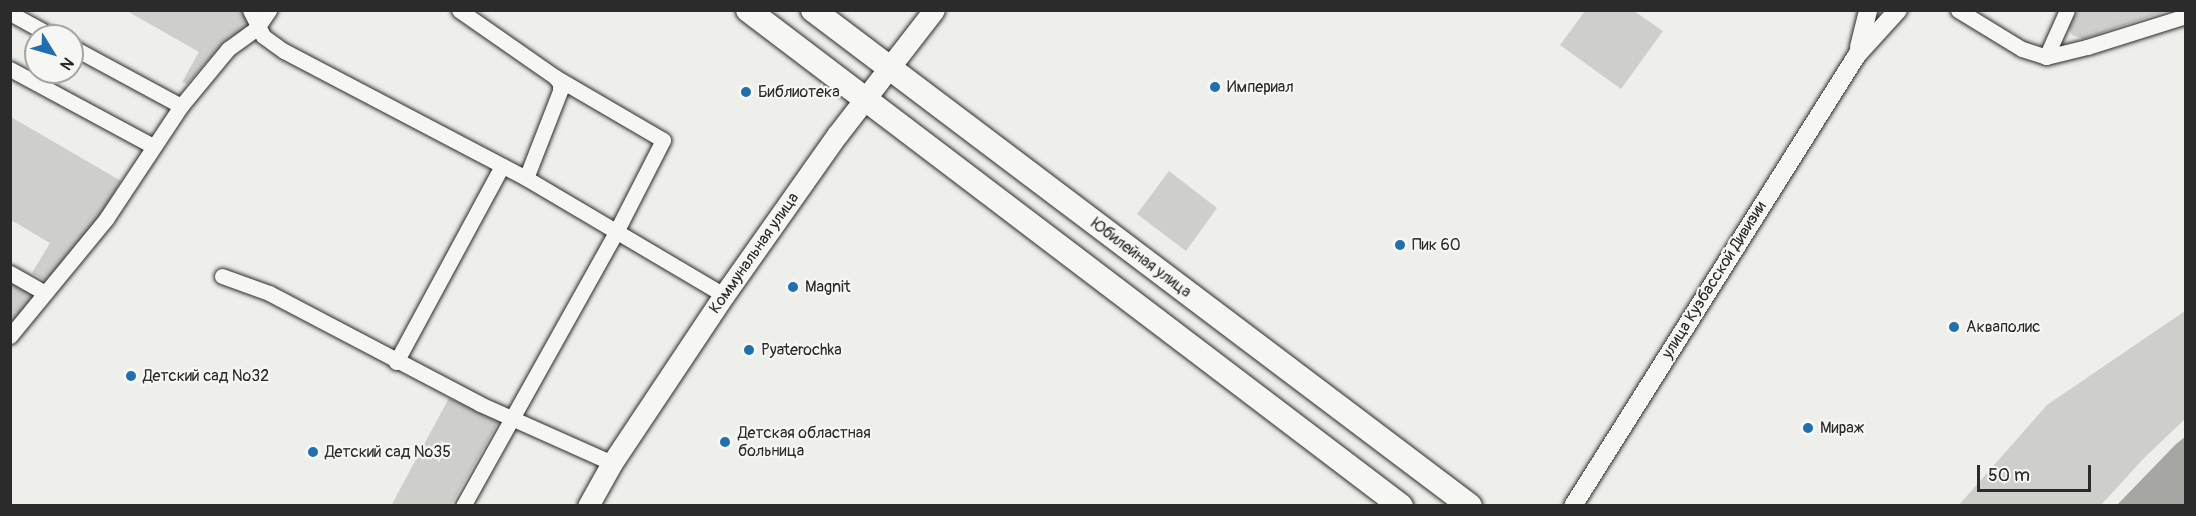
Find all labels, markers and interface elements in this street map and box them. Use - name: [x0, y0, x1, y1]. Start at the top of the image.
- north arrow: [24, 24, 84, 84]
- text: N: [56, 53, 78, 74]
- place label: Империал: [1227, 77, 1294, 97]
- marker: Империал: [1208, 80, 1222, 94]
- place label: Библиотека: [758, 82, 840, 102]
- marker: Библиотека: [739, 85, 753, 99]
- street label: Коммунальная улица: [705, 189, 803, 317]
- street label: улица Кузбасской Дивизии: [1658, 198, 1770, 362]
- street label: Юбилейная улица: [1087, 214, 1195, 302]
- place label: Пик 60: [1412, 235, 1461, 255]
- marker: Пик 60: [1393, 238, 1407, 252]
- place label: Magnit: [805, 277, 850, 297]
- marker: Magnit: [786, 280, 800, 294]
- place label: Акваполис: [1966, 317, 2040, 337]
- marker: Акваполис: [1947, 320, 1961, 334]
- place label: Pyaterochka: [761, 340, 842, 360]
- marker: Pyaterochka: [742, 343, 756, 357]
- place label: Детский сад №32: [143, 366, 269, 386]
- marker: Детский сад №32: [124, 369, 138, 383]
- place label: Мираж: [1820, 418, 1864, 438]
- marker: Мираж: [1801, 421, 1815, 435]
- place label: Детская областная больница: [738, 423, 871, 461]
- marker: Детская областная больница: [716, 433, 734, 451]
- place label: Детский сад №35: [325, 442, 451, 462]
- marker: Детский сад №35: [306, 445, 320, 459]
- scale bar: [1980, 453, 2094, 491]
- text: 50 m: [1988, 464, 2030, 487]

